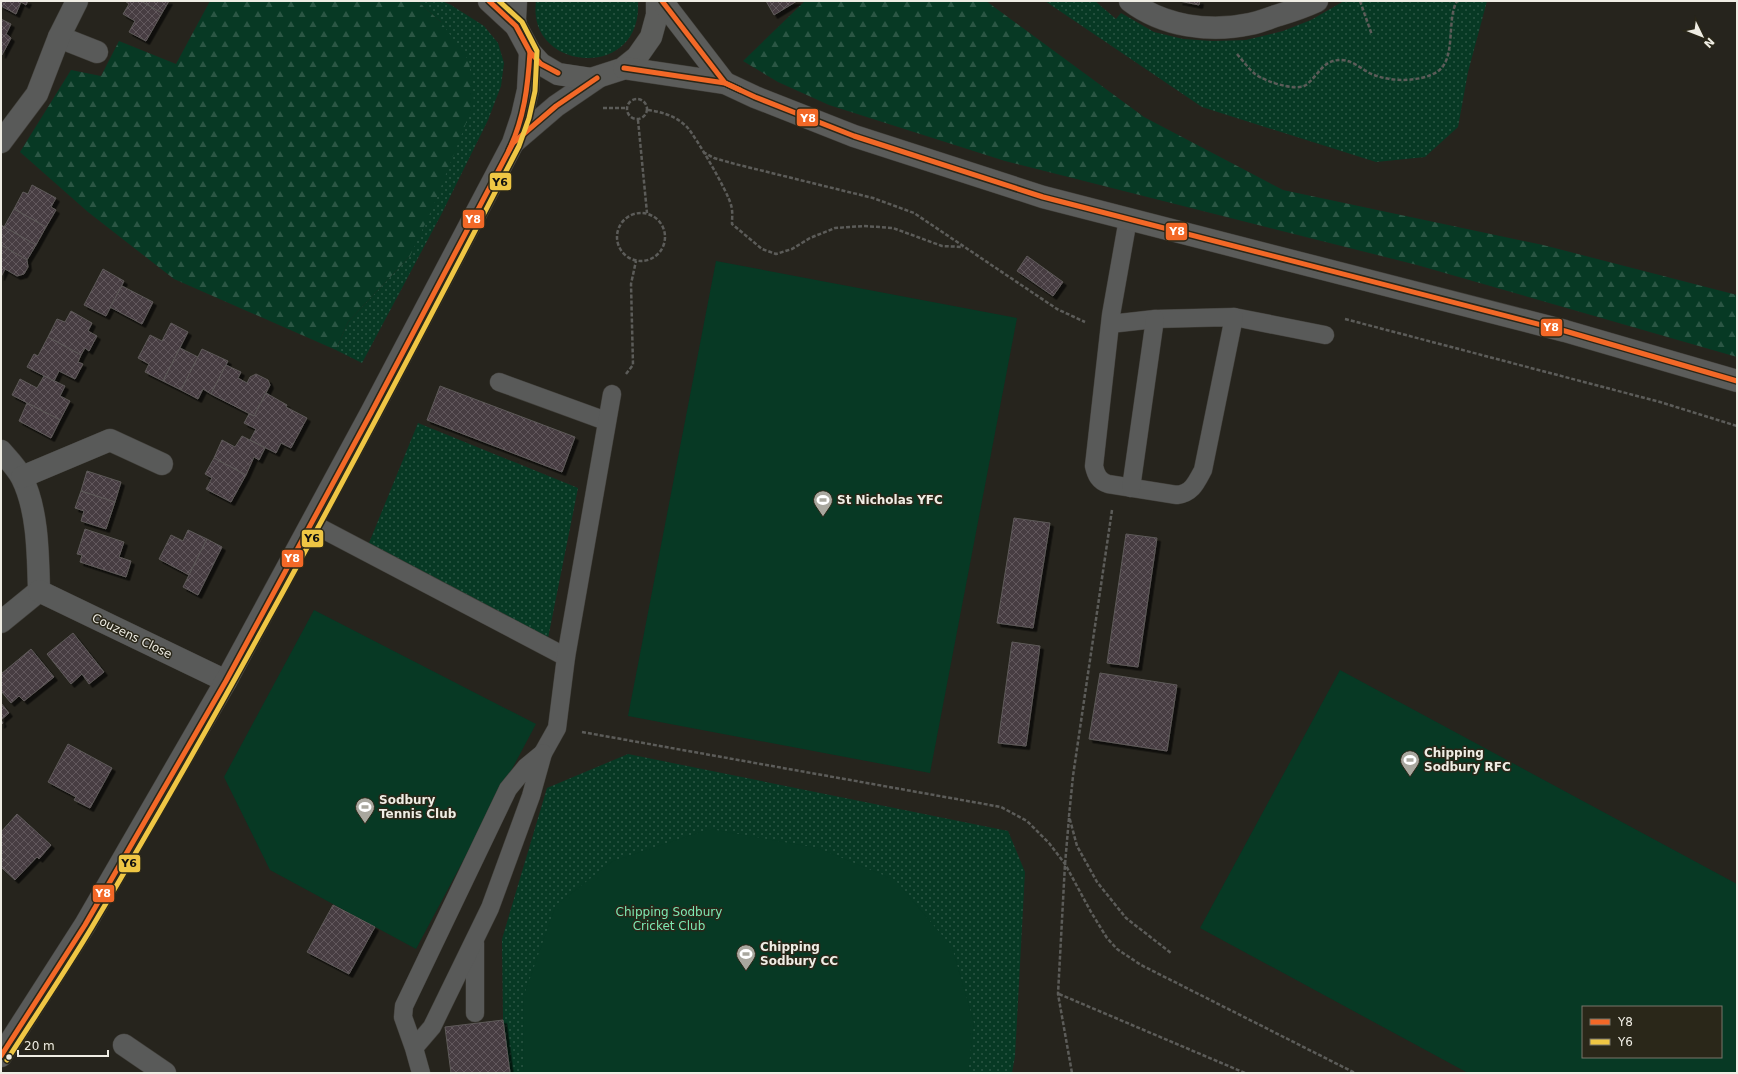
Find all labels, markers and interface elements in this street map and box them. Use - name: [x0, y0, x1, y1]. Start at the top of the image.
- north arrow: [1682, 16, 1722, 56]
- text: N: [1701, 35, 1717, 50]
- line badge: Y8: [796, 108, 819, 127]
- text: Y8: [799, 112, 816, 125]
- line badge: Y6: [489, 172, 512, 191]
- text: Y6: [491, 176, 508, 189]
- line badge: Y8: [462, 209, 485, 229]
- text: Y8: [464, 213, 481, 226]
- line badge: Y8: [1165, 222, 1188, 241]
- text: Y8: [1168, 225, 1185, 238]
- line badge: Y8: [1540, 318, 1563, 337]
- text: Y8: [1542, 321, 1559, 334]
- sports icon: St Nicholas YFC: [812, 489, 834, 517]
- place label: St Nicholas YFC: [837, 493, 943, 507]
- line badge: Y6: [301, 529, 324, 548]
- text: Y6: [303, 532, 320, 545]
- line badge: Y8: [281, 549, 304, 568]
- text: Y8: [283, 552, 300, 565]
- street label: Couzens Close: [90, 611, 174, 661]
- place label: Chipping Sodbury RFC: [1424, 746, 1511, 774]
- sports icon: Chipping Sodbury RFC: [1399, 749, 1421, 777]
- place label: Sodbury Tennis Club: [379, 793, 457, 821]
- sports icon: Sodbury Tennis Club: [354, 796, 376, 824]
- line badge: Y6: [118, 854, 141, 873]
- text: Y6: [120, 857, 137, 870]
- line badge: Y8: [92, 884, 115, 903]
- text: Y8: [94, 887, 111, 900]
- park label: Chipping Sodbury Cricket Club: [616, 905, 722, 933]
- place label: Chipping Sodbury CC: [760, 940, 838, 968]
- sports icon: Chipping Sodbury CC: [735, 943, 757, 971]
- legend: [1582, 1006, 1722, 1058]
- text: Y8: [1617, 1015, 1633, 1029]
- scale bar: [18, 1032, 108, 1058]
- text: Y6: [1617, 1035, 1633, 1049]
- text: 20 m: [24, 1039, 55, 1053]
- unlabelled marker: [4, 1052, 14, 1062]

